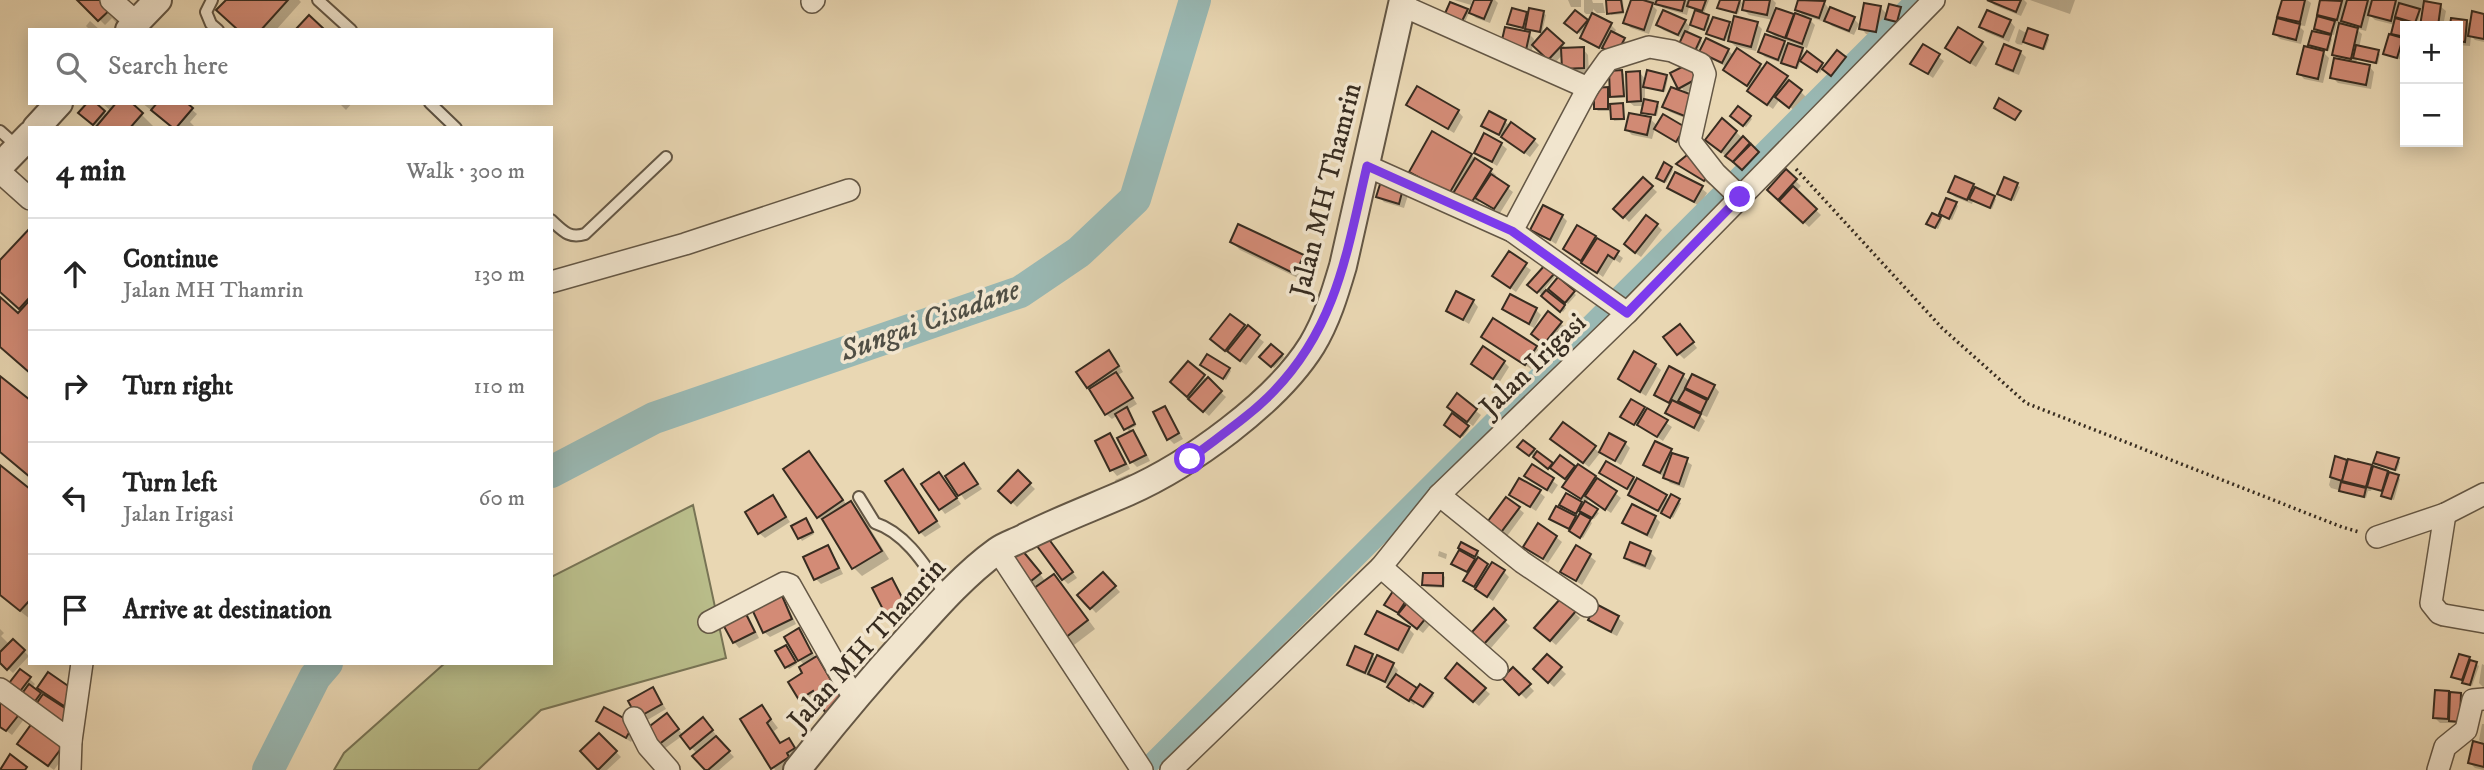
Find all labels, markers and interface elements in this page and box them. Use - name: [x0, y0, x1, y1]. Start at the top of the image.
- map controls: [2400, 21, 2463, 147]
- button: +: [2400, 21, 2463, 84]
- search box: [28, 28, 553, 105]
- icon: search: [52, 48, 90, 86]
- text: Search here: [108, 50, 228, 83]
- street label: Jalan MH Thamrin: [1282, 79, 1370, 304]
- button: −: [2400, 84, 2463, 147]
- text: 4 min: [56, 153, 126, 190]
- text: Walk · 300 m: [406, 157, 525, 186]
- route end: [1724, 181, 1755, 212]
- text: Continue: [123, 243, 218, 276]
- icon: ahead: [56, 255, 94, 293]
- text: 130 m: [473, 260, 525, 289]
- water label: Sungai Cisadane: [834, 271, 1026, 371]
- text: Jalan MH Thamrin: [123, 276, 303, 305]
- street label: Jalan Irigasi: [1470, 306, 1594, 426]
- icon: right: [56, 367, 94, 405]
- text: Turn right: [123, 370, 233, 403]
- text: 110 m: [474, 372, 525, 401]
- route start: [1174, 443, 1205, 474]
- text: Turn left: [123, 467, 217, 500]
- icon: left: [56, 479, 94, 517]
- text: 60 m: [478, 484, 525, 513]
- text: Jalan Irigasi: [123, 500, 234, 529]
- street label: Jalan MH Thamrin: [779, 550, 954, 740]
- icon: arrive: [56, 591, 94, 629]
- text: Arrive at destination: [123, 594, 332, 627]

